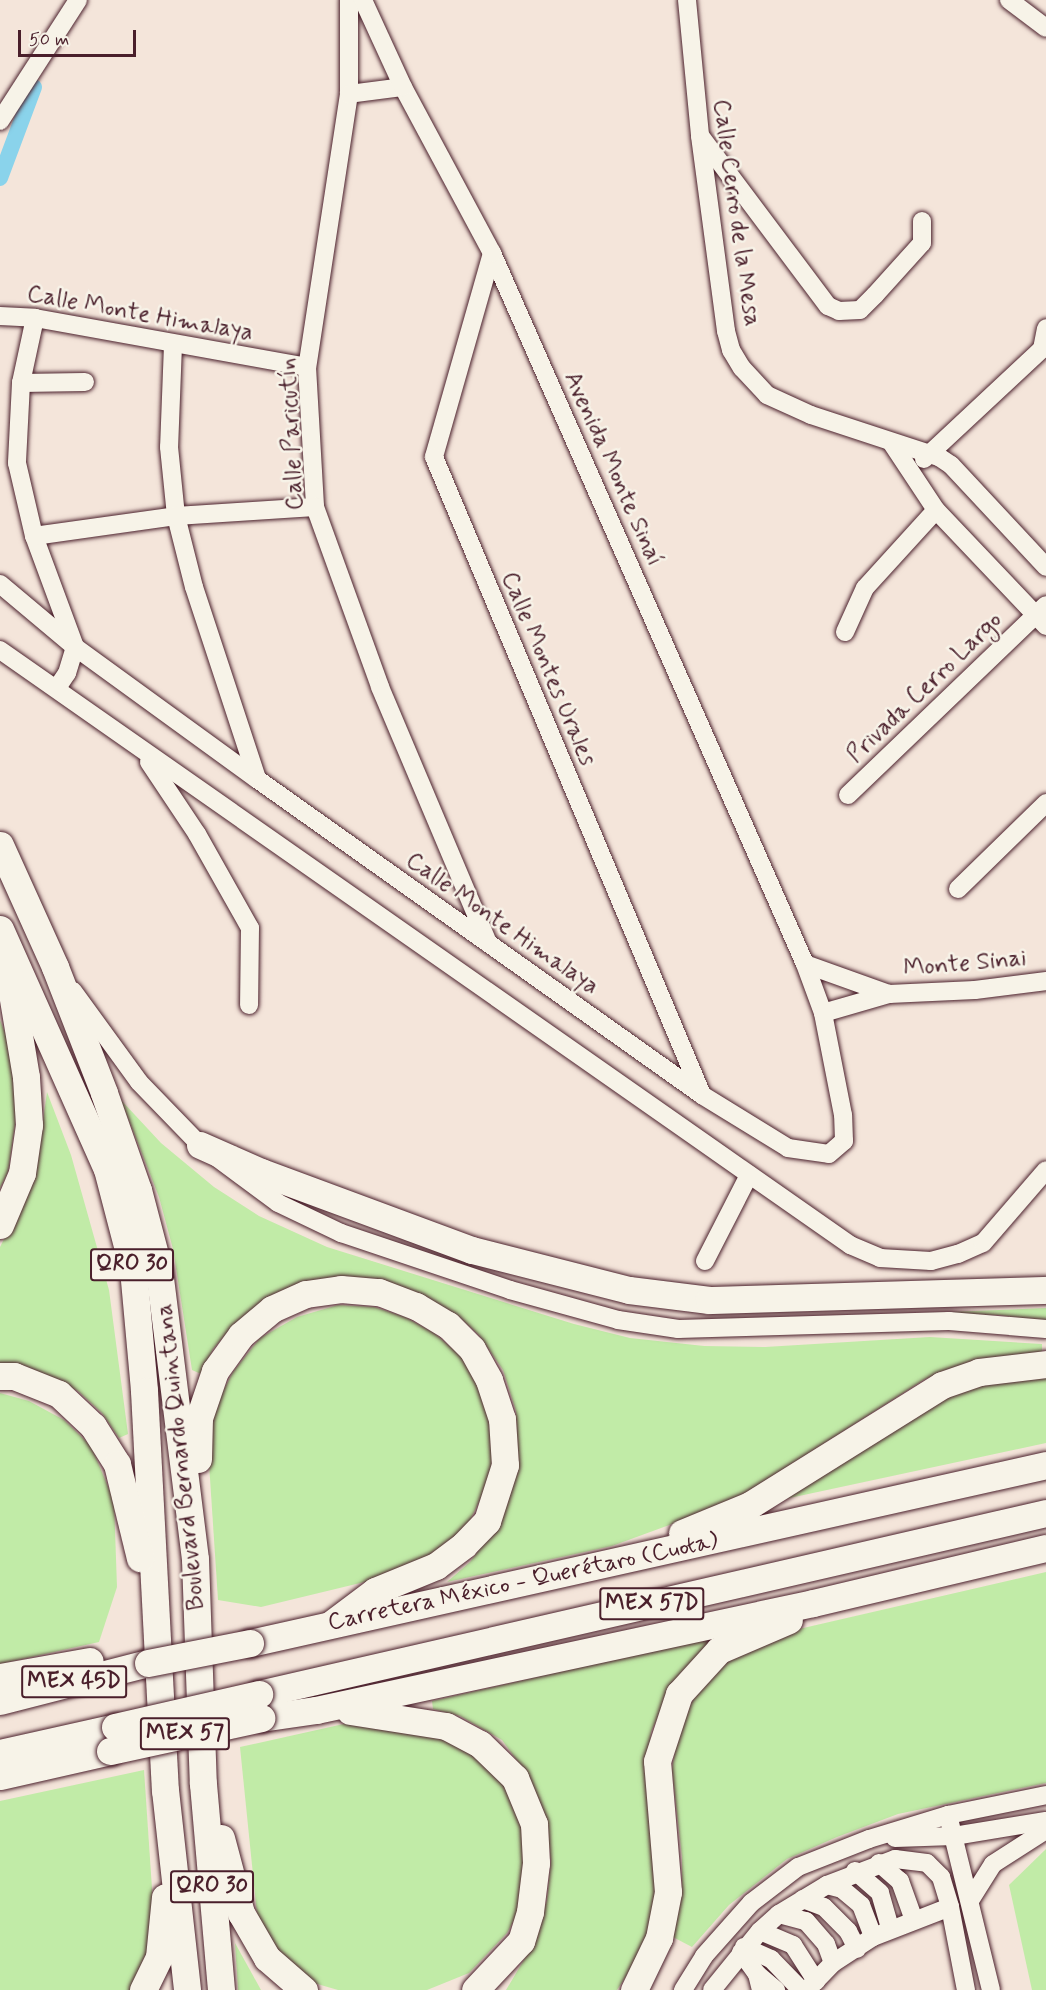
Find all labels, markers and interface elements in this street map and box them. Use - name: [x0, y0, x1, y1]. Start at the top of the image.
- scale bar: [21, 18, 140, 56]
- text: 50 m: [29, 28, 69, 52]
- street label: Calle Cerro de la Mesa: [706, 96, 766, 330]
- street label: Calle Monte Himalaya: [24, 280, 256, 348]
- street label: Calle Paricutín: [274, 356, 310, 512]
- street label: Avenida Monte Sinaí: [557, 367, 669, 571]
- street label: Calle Montes Urales: [495, 569, 601, 769]
- street label: Privada Cerro Largo: [841, 606, 1009, 770]
- street label: Calle Monte Himalaya: [400, 846, 604, 1002]
- street label: Monte Sinai: [903, 944, 1027, 984]
- road number: QRO 30: [90, 1246, 174, 1284]
- street label: Boulevard Bernardo Quintana: [151, 1305, 211, 1609]
- street label: Carretera México - Querétaro (Cuota): [324, 1526, 722, 1638]
- road number: MEX 57D: [598, 1585, 706, 1623]
- road number: MEX 45D: [20, 1663, 128, 1701]
- road number: MEX 57: [138, 1715, 231, 1753]
- road number: QRO 30: [170, 1868, 254, 1906]

